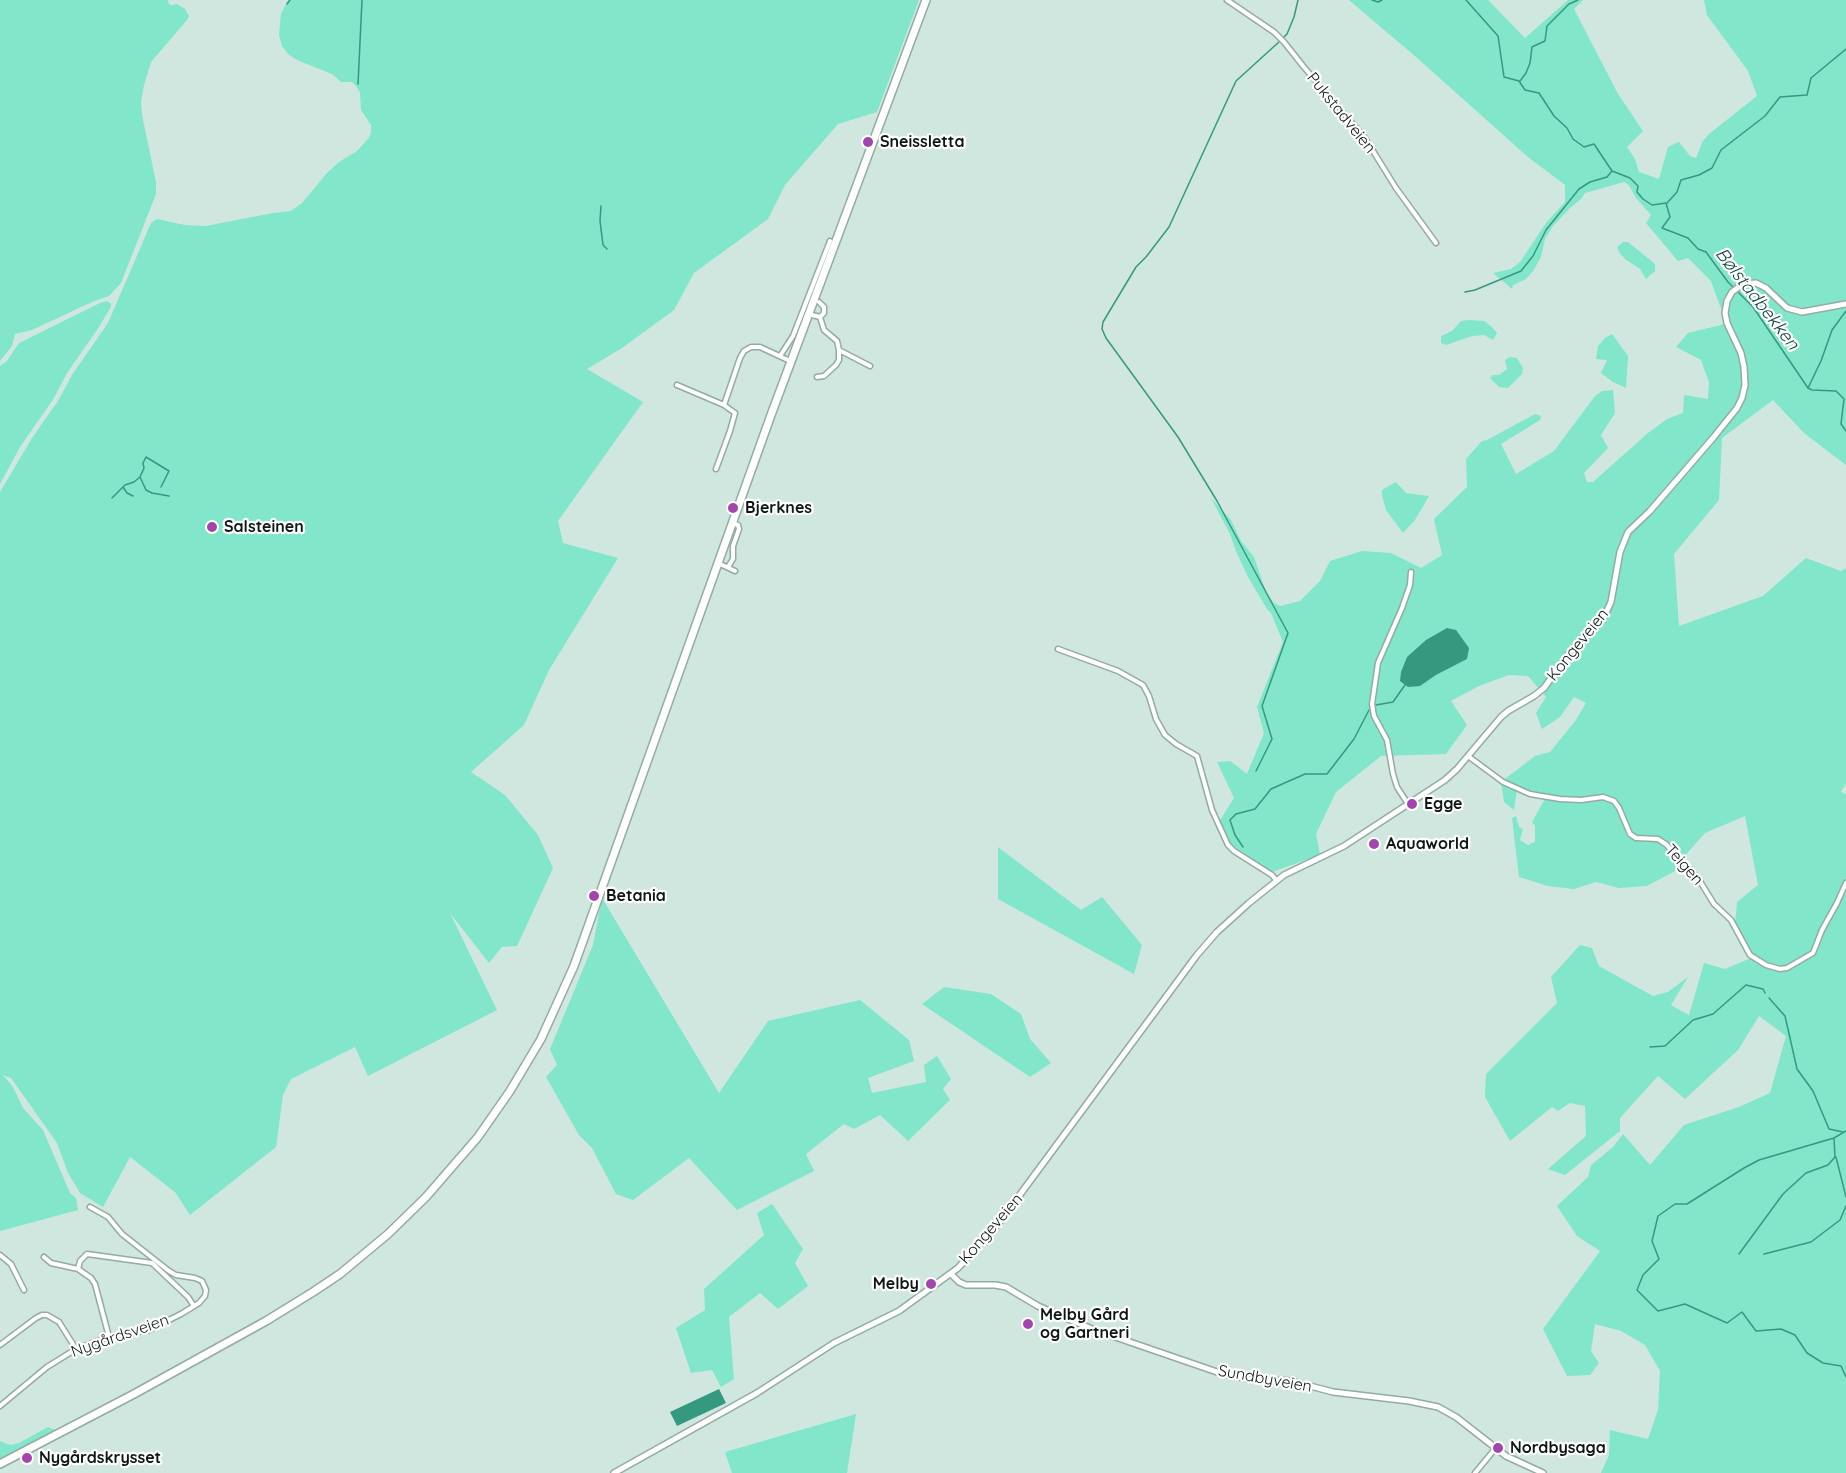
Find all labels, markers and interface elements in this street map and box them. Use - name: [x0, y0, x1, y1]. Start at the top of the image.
- street label: Pukstadveien: [1303, 69, 1379, 157]
- place label: Sneissletta: [880, 132, 964, 152]
- marker: Sneissletta: [861, 135, 875, 149]
- water label: Bølstadbekken: [1710, 244, 1804, 354]
- place label: Bjerknes: [745, 498, 812, 518]
- marker: Bjerknes: [726, 501, 740, 515]
- place label: Salsteinen: [224, 517, 304, 537]
- marker: Salsteinen: [205, 520, 219, 534]
- street label: Kongeveien: [1543, 605, 1613, 685]
- place label: Egge: [1424, 794, 1463, 814]
- marker: Egge: [1405, 797, 1419, 811]
- place label: Aquaworld: [1386, 834, 1469, 854]
- marker: Aquaworld: [1367, 837, 1381, 851]
- street label: Teigen: [1661, 841, 1707, 889]
- place label: Betania: [606, 886, 666, 906]
- marker: Betania: [587, 889, 601, 903]
- street label: Kongeveien: [955, 1190, 1027, 1268]
- place label: Melby: [873, 1274, 919, 1294]
- marker: Melby: [924, 1277, 938, 1291]
- place label: Melby Gård og Gartneri: [1040, 1305, 1129, 1343]
- street label: Nygårdsveien: [69, 1310, 171, 1362]
- marker: Melby Gård og Gartneri: [1021, 1317, 1035, 1331]
- street label: Sundbyveien: [1217, 1361, 1313, 1397]
- place label: Nordbysaga: [1510, 1438, 1606, 1458]
- marker: Nordbysaga: [1491, 1441, 1505, 1455]
- place label: Nygårdskrysset: [39, 1448, 161, 1468]
- marker: Nygårdskrysset: [20, 1451, 34, 1465]

